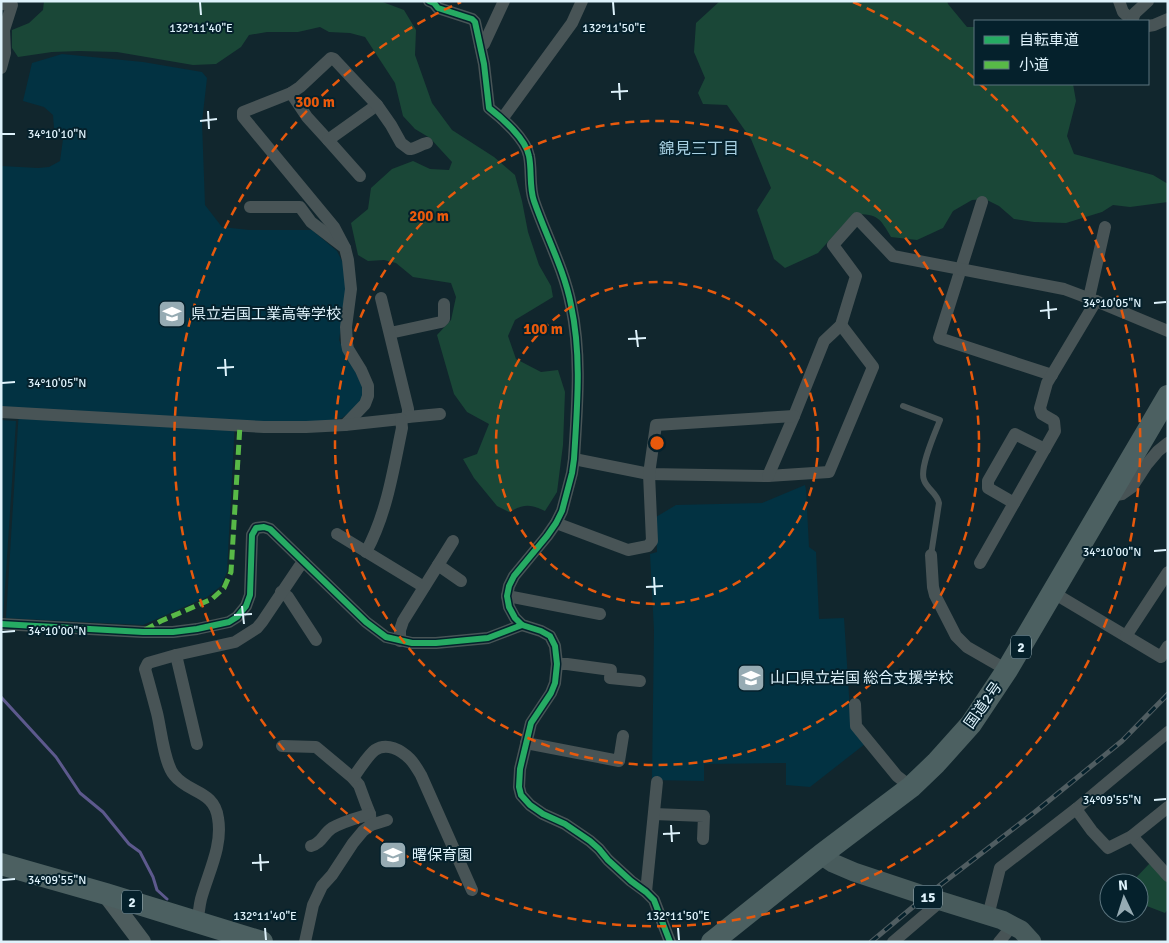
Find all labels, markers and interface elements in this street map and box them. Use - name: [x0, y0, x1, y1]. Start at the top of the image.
- legend: [974, 20, 1149, 85]
- text: 132°11'40"E: [169, 21, 233, 36]
- text: 132°11'50"E: [582, 21, 646, 36]
- text: 自転車道: [1019, 31, 1079, 49]
- text: 小道: [1019, 56, 1049, 74]
- text: 300 m: [295, 93, 335, 111]
- text: 34°10'10"N: [28, 127, 86, 142]
- district label: 錦見三丁目: [659, 139, 739, 159]
- text: 200 m: [409, 207, 449, 225]
- text: 34°10'05"N: [1083, 296, 1141, 311]
- school or university icon: 県立岩国工業高等学校: [157, 299, 187, 329]
- place label: 県立岩国工業高等学校: [191, 305, 341, 323]
- text: 100 m: [523, 320, 563, 338]
- text: 34°10'05"N: [28, 376, 86, 391]
- centre of rings: [648, 434, 666, 452]
- text: 34°10'00"N: [1083, 545, 1141, 560]
- text: 34°10'00"N: [28, 624, 86, 639]
- road number: 2: [1011, 636, 1031, 659]
- school or university icon: 山口県立岩国 総合支援学校: [736, 663, 766, 693]
- place label: 山口県立岩国 総合支援学校: [770, 669, 953, 687]
- street label: 国道2号: [960, 678, 1006, 732]
- text: 34°09'55"N: [1083, 793, 1141, 808]
- school or university icon: 曙保育園: [378, 840, 408, 870]
- place label: 曙保育園: [412, 846, 472, 864]
- text: 34°09'55"N: [28, 873, 86, 888]
- north arrow: [1099, 873, 1149, 923]
- text: N: [1118, 877, 1129, 894]
- road number: 15: [914, 886, 942, 909]
- road number: 2: [122, 890, 142, 914]
- text: 132°11'40"E: [233, 909, 297, 924]
- text: 132°11'50"E: [646, 909, 710, 924]

